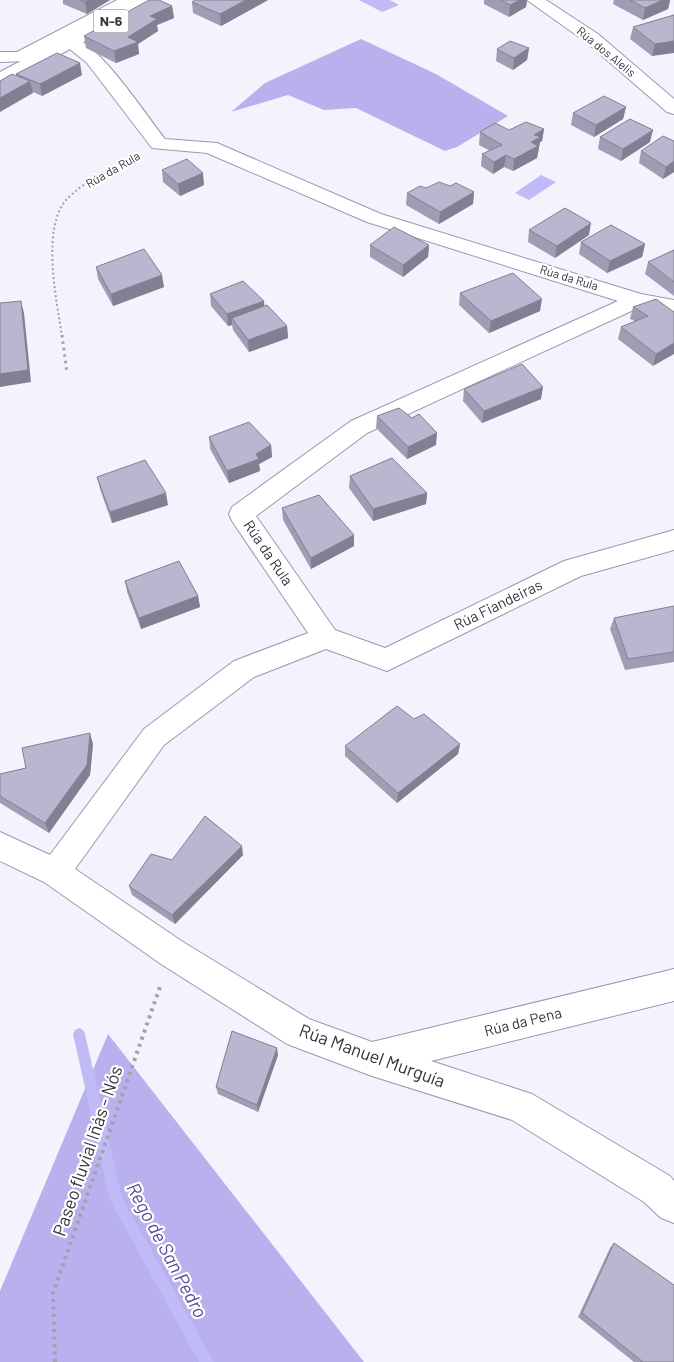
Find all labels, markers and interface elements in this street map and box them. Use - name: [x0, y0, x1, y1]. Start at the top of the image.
- road number: N-6: [94, 10, 128, 32]
- street label: Rúa dos Alelis: [574, 23, 639, 79]
- street label: Rúa da Rula: [83, 148, 142, 190]
- street label: Rúa da Rula: [539, 262, 600, 293]
- street label: Rúa da Rula: [240, 516, 297, 589]
- street label: Rúa Fiandeiras: [450, 575, 545, 633]
- street label: Rúa da Pena: [482, 1003, 563, 1039]
- street label: Rúa Manuel Murguía: [296, 1018, 448, 1092]
- street label: Paseo fluvial Iñás - Nós: [48, 1063, 127, 1239]
- water label: Rego de San Pedro: [122, 1178, 213, 1321]

